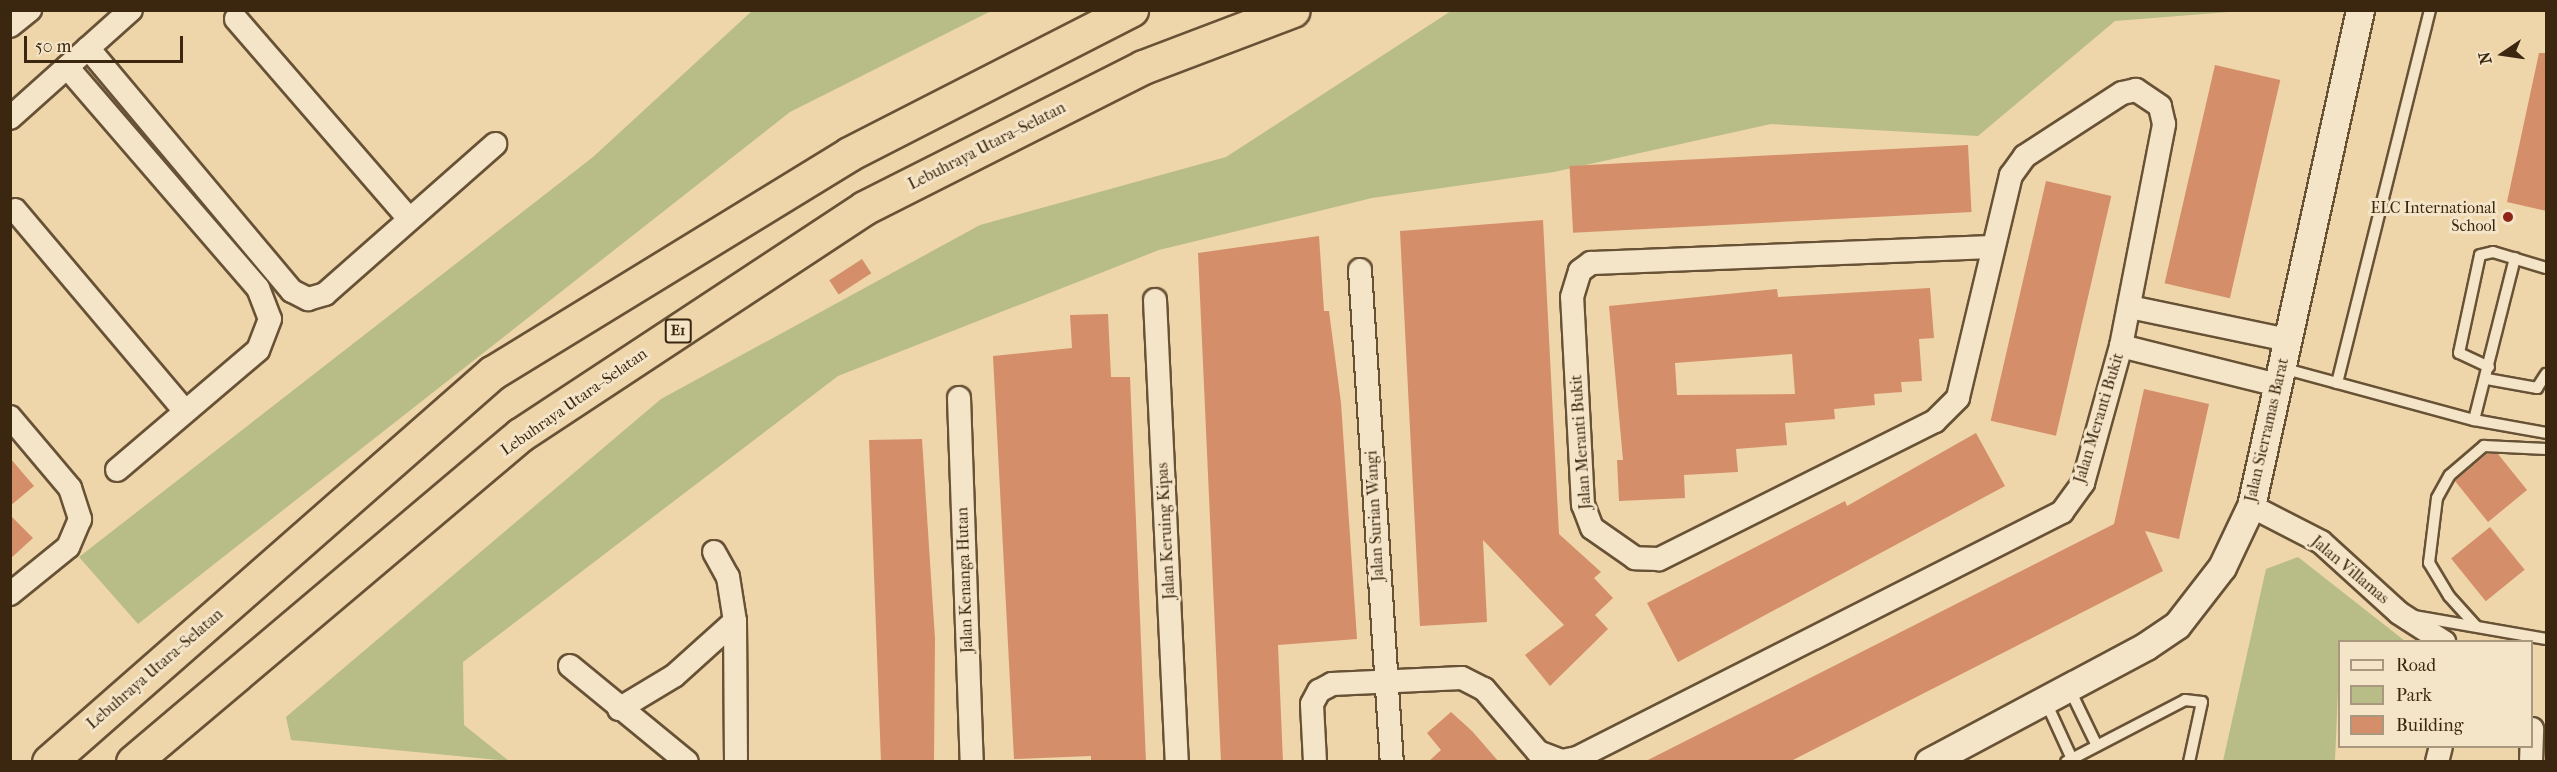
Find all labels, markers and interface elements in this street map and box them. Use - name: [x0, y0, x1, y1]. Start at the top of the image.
- scale bar: [27, 24, 186, 62]
- north arrow: [2473, 24, 2533, 84]
- text: 50 m: [35, 36, 71, 57]
- text: N: [2474, 50, 2496, 66]
- street label: Lebuhraya Utara–Selatan: [905, 98, 1069, 194]
- place label: ELC International School: [2370, 198, 2496, 236]
- marker: ELC International School: [2501, 210, 2515, 224]
- road number: E1: [664, 319, 692, 343]
- street label: Lebuhraya Utara–Selatan: [497, 344, 651, 460]
- street label: Jalan Meranti Bukit: [2070, 351, 2128, 485]
- street label: Jalan Sierramas Barat: [2241, 356, 2293, 504]
- street label: Jalan Meranti Bukit: [1567, 374, 1595, 510]
- street label: Jalan Surian Wangi: [1362, 450, 1388, 582]
- street label: Jalan Keruing Kipas: [1153, 462, 1179, 600]
- street label: Jalan Kenanga Hutan: [953, 507, 977, 653]
- street label: Jalan Villamas: [2307, 532, 2393, 608]
- street label: Lebuhraya Utara–Selatan: [83, 605, 227, 733]
- legend: [2338, 640, 2533, 748]
- text: Road: [2396, 655, 2436, 676]
- text: Park: [2396, 685, 2432, 706]
- text: Building: [2396, 715, 2463, 736]

